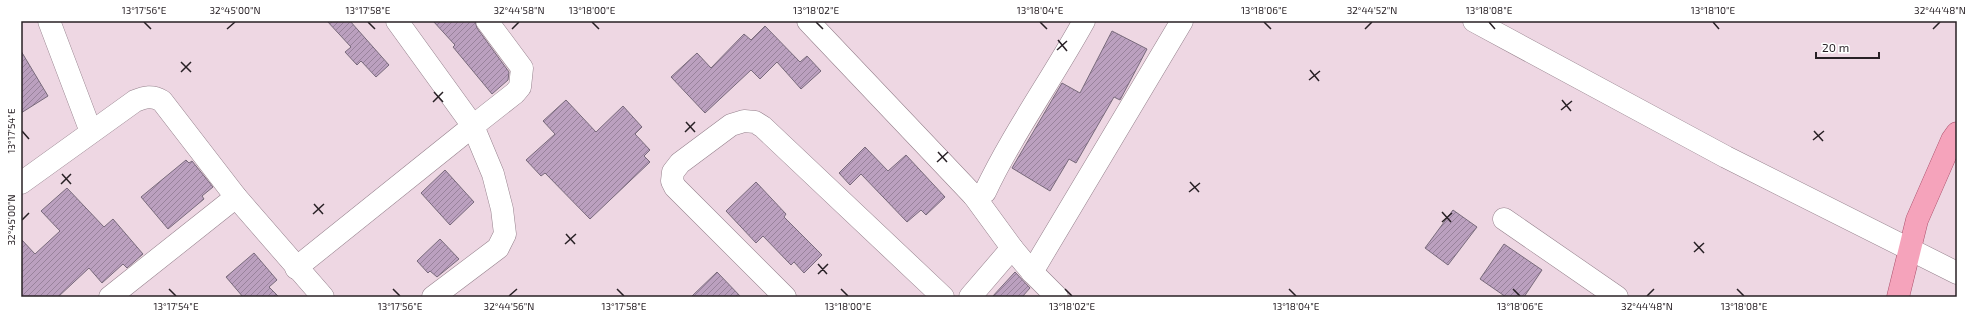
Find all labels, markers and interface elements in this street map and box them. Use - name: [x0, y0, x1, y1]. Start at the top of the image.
- text: 13°17'56"E: [122, 4, 167, 16]
- text: 32°45'00"N: [209, 4, 261, 16]
- text: 13°17'58"E: [346, 4, 391, 16]
- text: 32°44'58"N: [493, 4, 545, 16]
- text: 13°18'00"E: [569, 4, 616, 16]
- text: 13°18'02"E: [793, 4, 839, 16]
- text: 13°18'04"E: [1017, 4, 1064, 16]
- text: 13°18'06"E: [1241, 4, 1287, 16]
- text: 32°44'52"N: [1347, 4, 1397, 16]
- text: 13°18'08"E: [1466, 4, 1513, 16]
- text: 13°18'10"E: [1691, 4, 1736, 16]
- text: 32°44'48"N: [1914, 4, 1966, 16]
- scale bar: [1816, 34, 1879, 60]
- text: 20 m: [1822, 40, 1849, 54]
- text: 13°17'54"E: [5, 108, 17, 153]
- text: 32°45'00"N: [5, 194, 17, 246]
- text: 13°17'54"E: [154, 300, 199, 312]
- text: 13°17'56"E: [378, 300, 423, 312]
- text: 32°44'56"N: [484, 300, 534, 312]
- text: 13°17'58"E: [602, 300, 647, 312]
- text: 13°18'00"E: [825, 300, 872, 312]
- text: 13°18'02"E: [1049, 300, 1095, 312]
- text: 13°18'04"E: [1273, 300, 1320, 312]
- text: 13°18'06"E: [1497, 300, 1543, 312]
- text: 32°44'48"N: [1621, 300, 1673, 312]
- text: 13°18'08"E: [1721, 300, 1768, 312]

